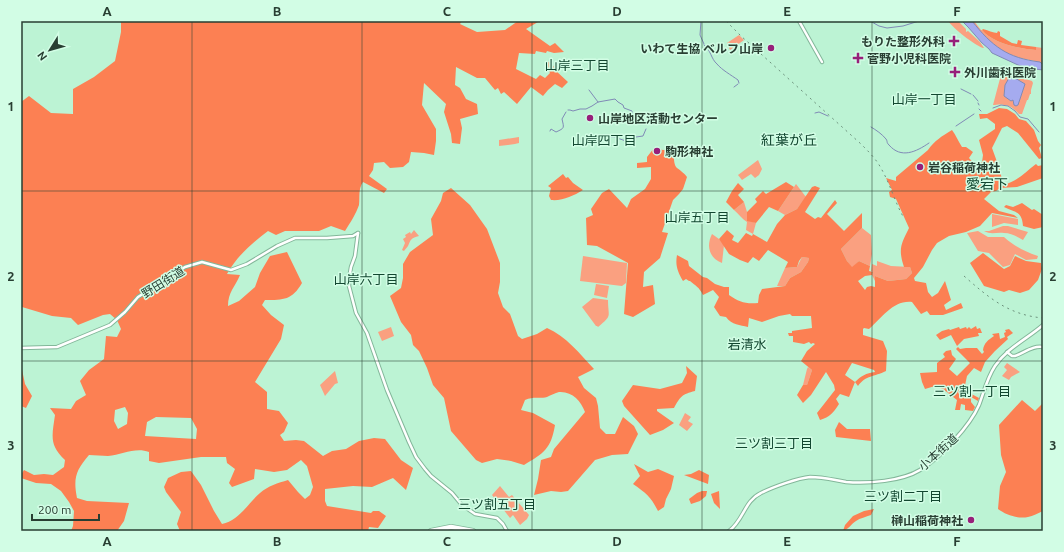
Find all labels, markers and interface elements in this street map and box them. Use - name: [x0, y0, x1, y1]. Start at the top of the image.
- text: A: [102, 4, 112, 18]
- text: B: [273, 4, 282, 18]
- text: C: [443, 4, 452, 18]
- text: D: [612, 4, 622, 18]
- text: E: [783, 4, 791, 18]
- text: F: [953, 4, 961, 18]
- north arrow: [30, 30, 70, 70]
- place label: もりた整形外科: [861, 35, 945, 48]
- marker: もりた整形外科: [948, 35, 960, 47]
- place label: いわて生協 ベルフ山岸: [640, 42, 763, 55]
- marker: いわて生協 ベルフ山岸: [766, 43, 776, 53]
- text: N: [35, 49, 49, 63]
- marker: 菅野小児科医院: [852, 52, 864, 64]
- place label: 菅野小児科医院: [867, 52, 951, 65]
- district label: 山岸三丁目: [544, 58, 610, 72]
- marker: 外川歯科医院: [949, 66, 961, 78]
- place label: 外川歯科医院: [964, 66, 1036, 79]
- district label: 山岸一丁目: [891, 92, 957, 106]
- text: 1: [7, 99, 15, 113]
- text: 1: [1049, 99, 1057, 113]
- place label: 山岸地区活動センター: [598, 112, 718, 125]
- marker: 山岸地区活動センター: [585, 113, 595, 123]
- district label: 紅葉が丘: [761, 132, 817, 148]
- district label: 山岸四丁目: [571, 133, 637, 147]
- place label: 駒形神社: [665, 145, 713, 158]
- marker: 駒形神社: [652, 146, 662, 156]
- place label: 岩谷稲荷神社: [928, 161, 1000, 174]
- marker: 岩谷稲荷神社: [915, 162, 925, 172]
- district label: 愛宕下: [966, 176, 1008, 192]
- district label: 山岸五丁目: [664, 210, 730, 224]
- street label: 野田街道: [139, 264, 187, 300]
- text: 2: [7, 269, 15, 283]
- text: 2: [1049, 269, 1057, 283]
- district label: 山岸六丁目: [333, 272, 399, 286]
- district label: 岩清水: [727, 337, 767, 351]
- district label: 三ツ割一丁目: [933, 384, 1011, 398]
- street label: 小本街道: [916, 431, 960, 473]
- district label: 三ツ割三丁目: [735, 436, 813, 450]
- text: 3: [7, 438, 15, 452]
- text: 3: [1049, 438, 1057, 452]
- district label: 三ツ割二丁目: [864, 489, 942, 503]
- scale bar: [32, 496, 99, 522]
- district label: 三ツ割五丁目: [458, 497, 536, 511]
- text: 200 m: [38, 503, 71, 516]
- place label: 榊山稲荷神社: [891, 514, 963, 527]
- marker: 榊山稲荷神社: [966, 515, 976, 525]
- text: A: [102, 534, 112, 548]
- text: B: [273, 534, 282, 548]
- text: C: [443, 534, 452, 548]
- text: D: [612, 534, 622, 548]
- text: E: [783, 534, 791, 548]
- text: F: [953, 534, 961, 548]

